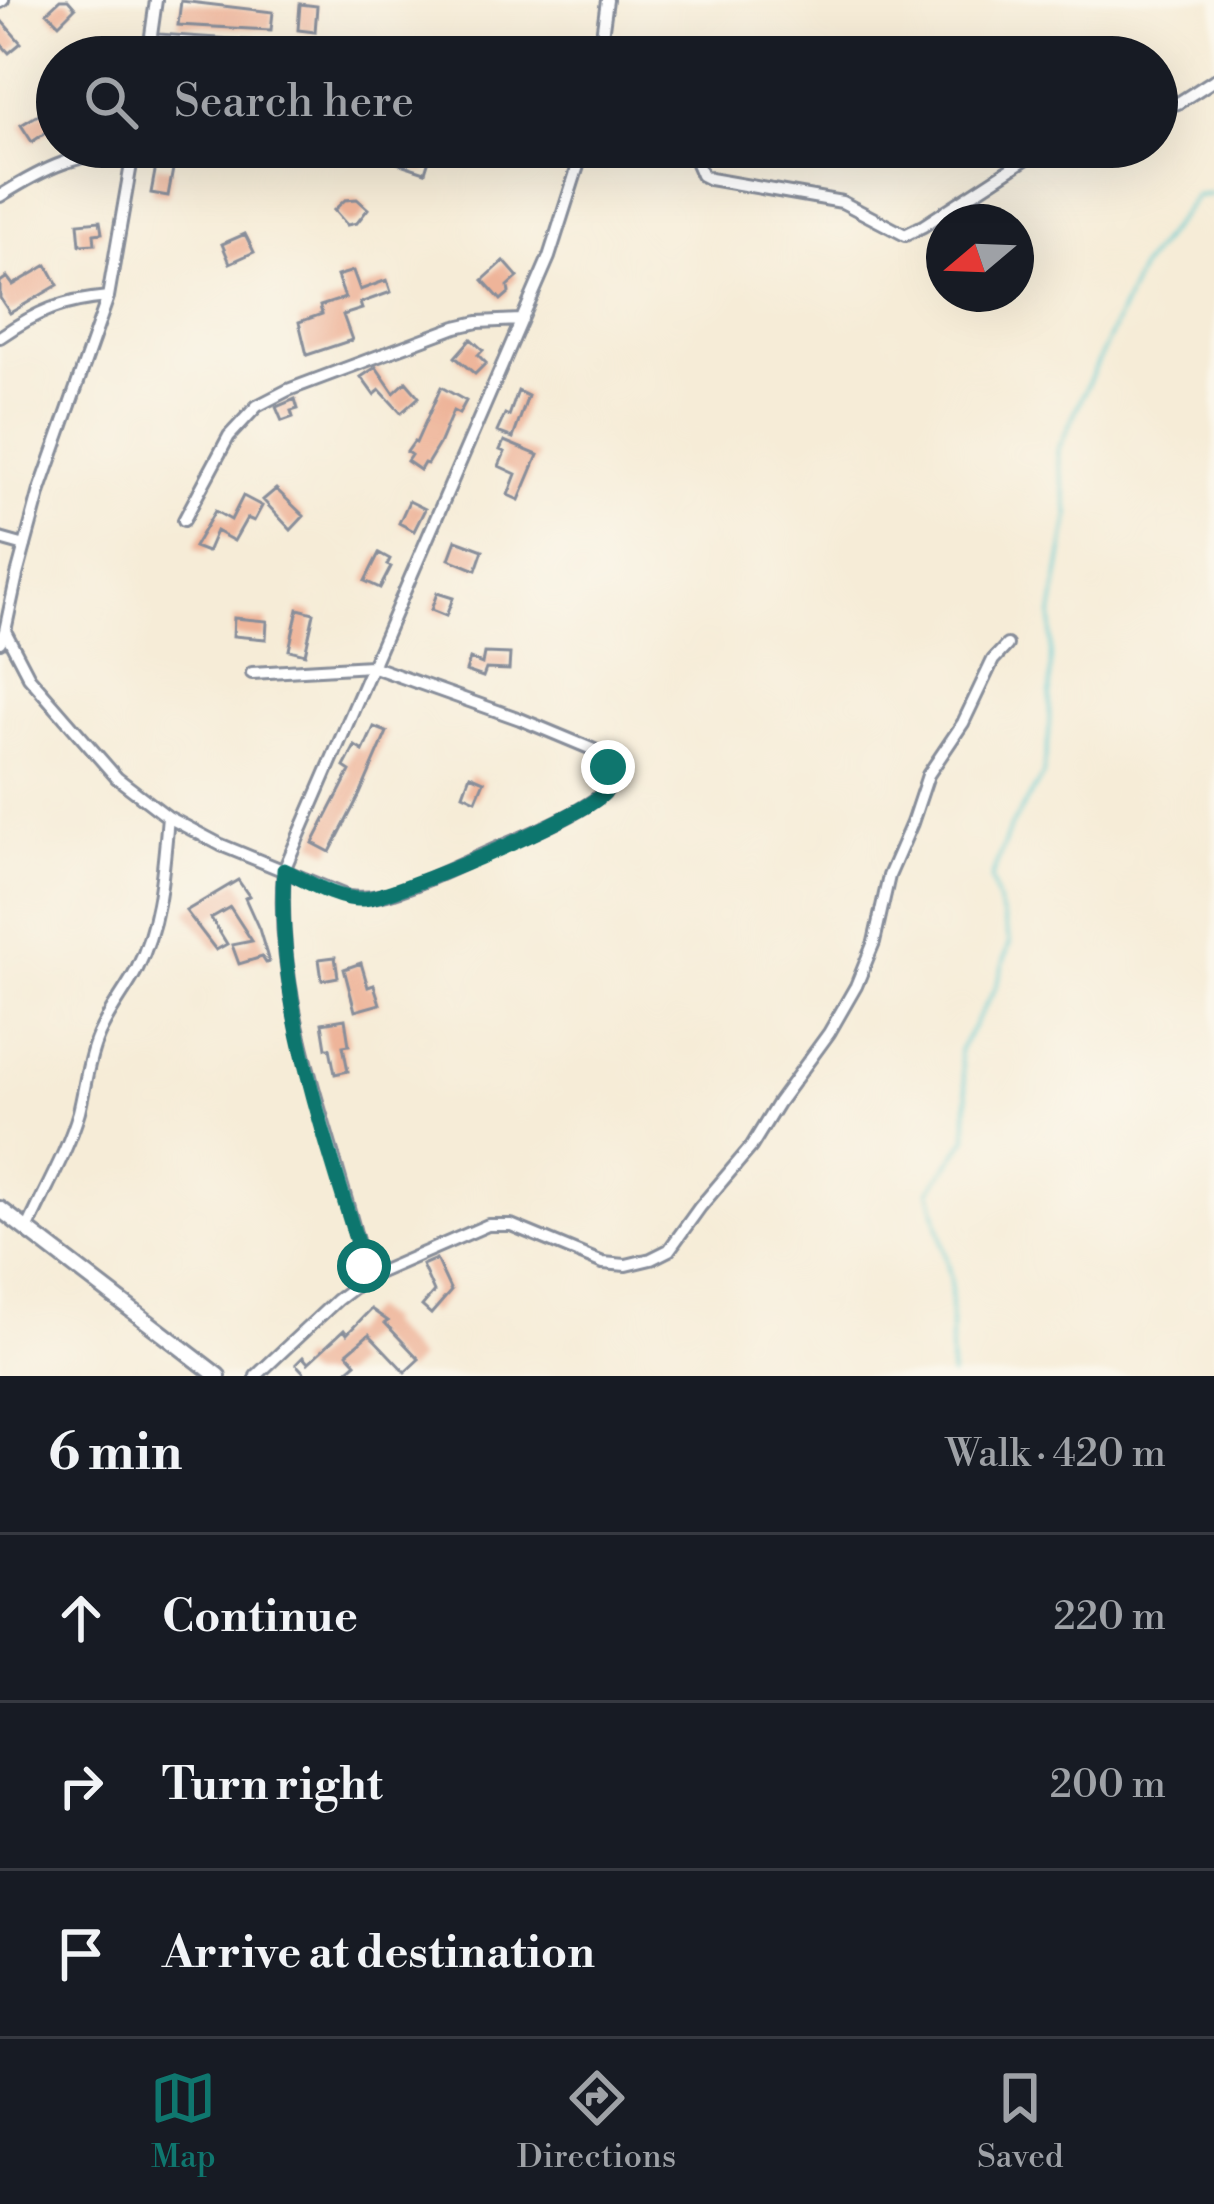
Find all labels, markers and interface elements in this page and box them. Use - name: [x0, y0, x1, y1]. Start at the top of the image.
- search box: [36, 36, 1178, 168]
- icon: search: [78, 69, 144, 135]
- text: Search here: [174, 74, 414, 131]
- north arrow: [926, 204, 1034, 312]
- route end: [581, 740, 635, 794]
- route start: [337, 1239, 391, 1293]
- text: 6 min: [48, 1422, 182, 1486]
- text: Walk · 420 m: [945, 1430, 1166, 1479]
- icon: ahead: [48, 1585, 114, 1651]
- text: Continue: [162, 1589, 358, 1646]
- text: 220 m: [1053, 1593, 1166, 1642]
- icon: right: [48, 1753, 114, 1819]
- text: Turn right: [162, 1757, 383, 1814]
- text: 200 m: [1050, 1761, 1166, 1810]
- icon: arrive: [48, 1921, 114, 1987]
- text: Arrive at destination: [162, 1925, 595, 1982]
- tab: Map: [150, 2065, 216, 2178]
- tab: Directions: [517, 2065, 676, 2178]
- tab: Saved: [977, 2065, 1064, 2178]

